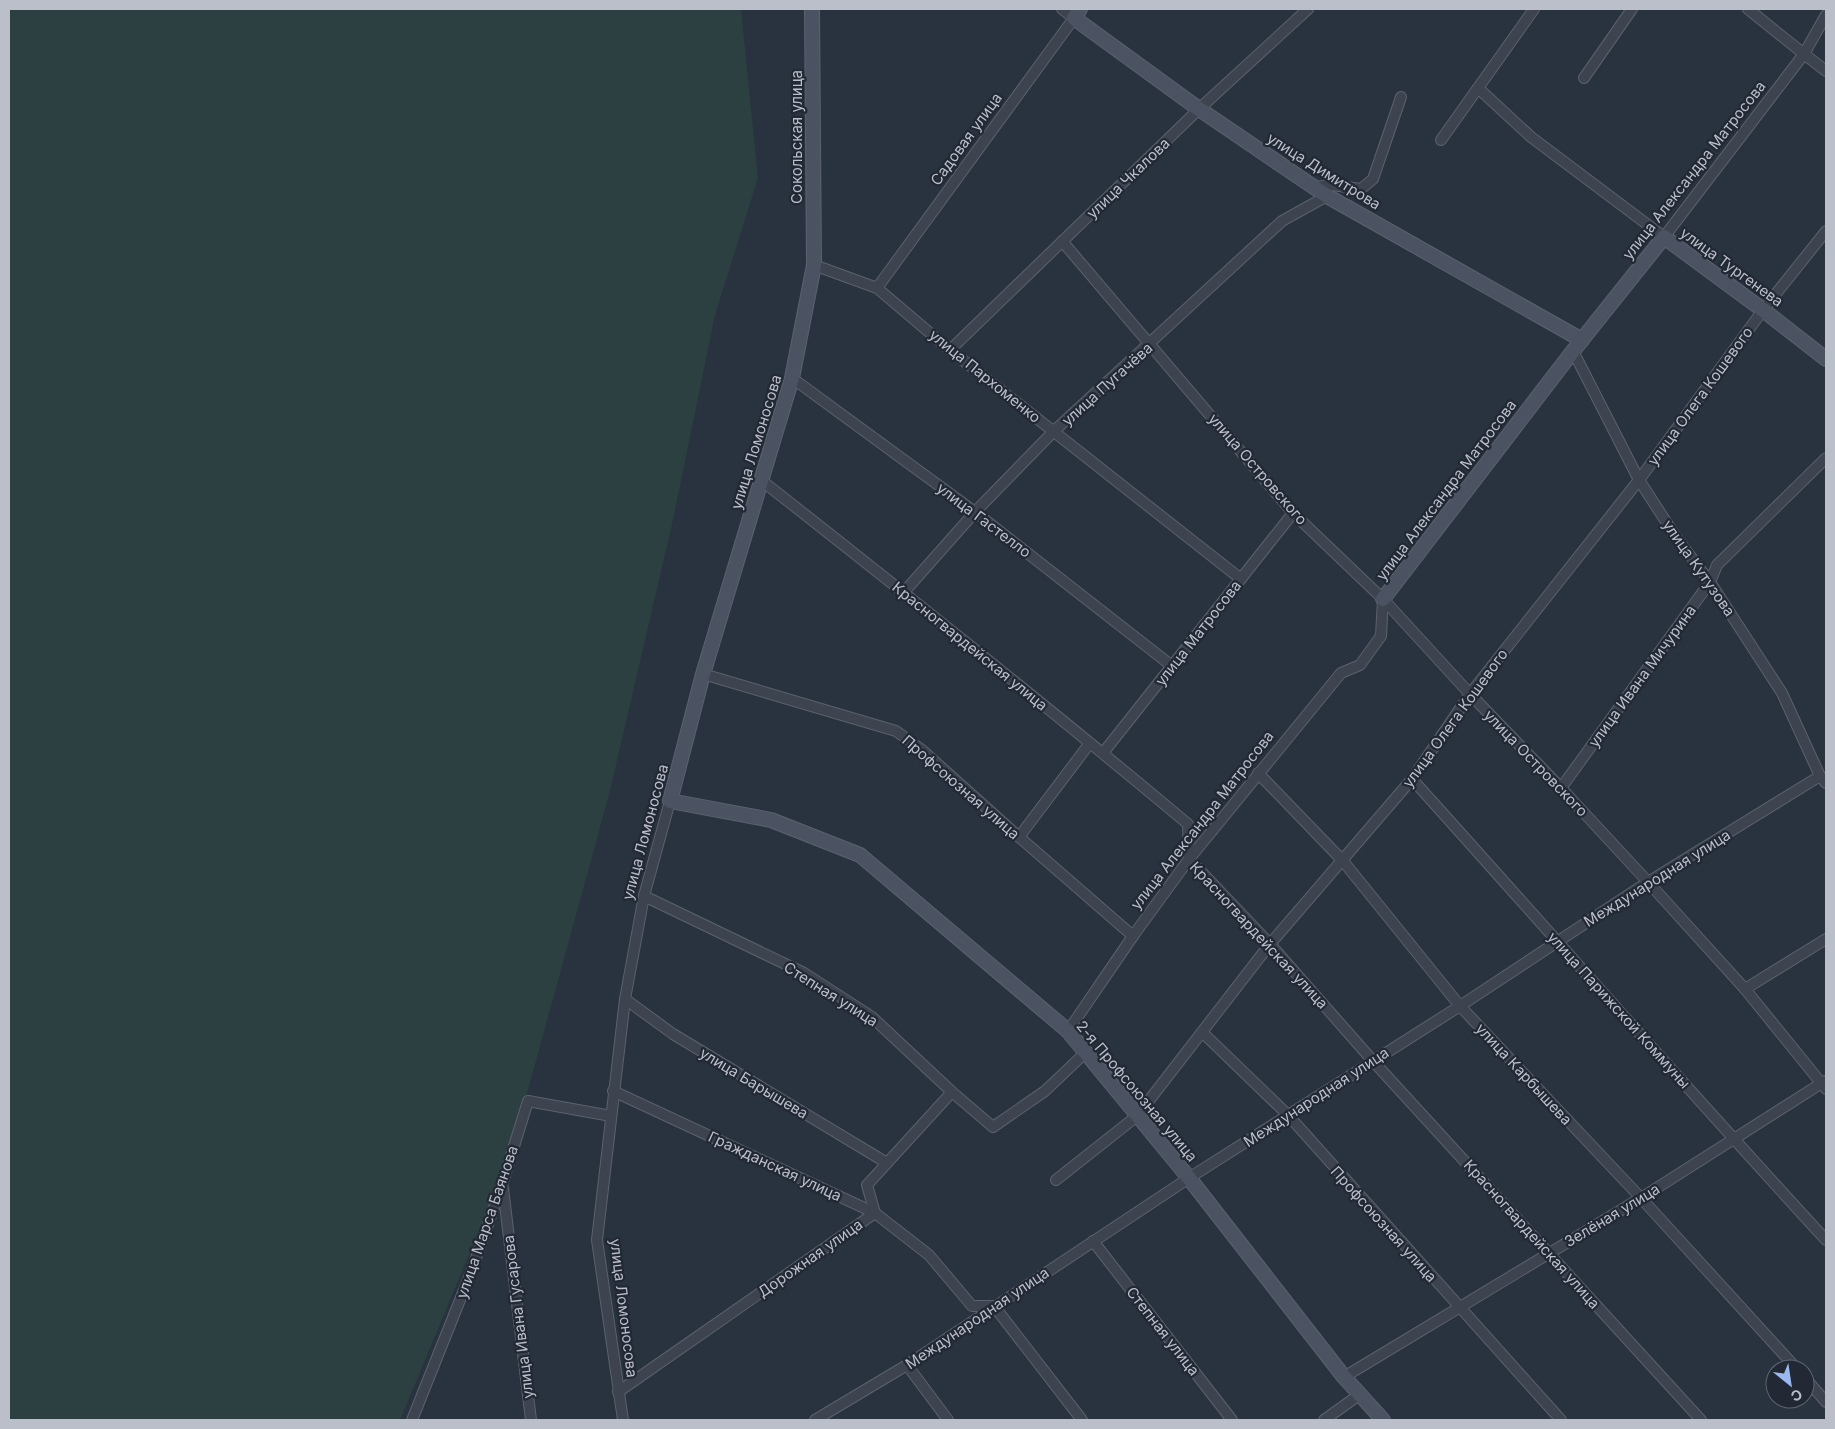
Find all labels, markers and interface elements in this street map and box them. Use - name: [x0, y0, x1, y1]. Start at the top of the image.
- street label: Сокольская улица: [787, 70, 806, 204]
- street label: улица Александра Матросова: [1618, 77, 1770, 263]
- street label: Садовая улица: [926, 89, 1006, 189]
- street label: улица Димитрова: [1264, 128, 1384, 214]
- street label: улица Чкалова: [1082, 134, 1174, 222]
- street label: улица Тургенева: [1677, 223, 1787, 311]
- street label: улица Олега Кошевого: [1643, 323, 1757, 469]
- street label: улица Пархоменко: [925, 325, 1045, 427]
- street label: улица Пугачёва: [1058, 338, 1156, 430]
- street label: улица Ломоносова: [726, 372, 786, 512]
- street label: улица Александра Матросова: [1372, 396, 1520, 584]
- street label: улица Островского: [1204, 409, 1312, 529]
- street label: улица Гастелло: [933, 478, 1035, 562]
- street label: улица Кутузова: [1659, 516, 1739, 620]
- street label: улица Матросова: [1151, 576, 1245, 690]
- street label: Красногвардейская улица: [888, 577, 1052, 715]
- street label: улица Ивана Мичурина: [1584, 601, 1700, 751]
- street label: улица Олега Кошевого: [1398, 645, 1512, 791]
- street label: улица Островского: [1480, 706, 1592, 820]
- street label: улица Александра Матросова: [1126, 727, 1278, 913]
- street label: Профсоюзная улица: [898, 731, 1024, 843]
- street label: улица Ломоносова: [618, 762, 672, 902]
- street label: Международная улица: [1580, 825, 1734, 931]
- street label: Красногвардейская улица: [1186, 857, 1332, 1013]
- street label: улица Парижской Коммуны: [1543, 928, 1695, 1092]
- street label: Степная улица: [780, 957, 882, 1031]
- street label: 2-я Профсоюзная улица: [1072, 1017, 1202, 1165]
- street label: улица Карбышева: [1472, 1019, 1576, 1129]
- street label: улица Барышева: [696, 1043, 812, 1123]
- street label: Международная улица: [1240, 1043, 1392, 1151]
- street label: Гражданская улица: [705, 1127, 845, 1205]
- street label: улица Марса Баянова: [452, 1143, 522, 1301]
- street label: Красногвардейская улица: [1460, 1155, 1604, 1313]
- street label: Профсоюзная улица: [1327, 1162, 1441, 1286]
- street label: Зелёная улица: [1561, 1179, 1663, 1251]
- street label: Дорожная улица: [754, 1215, 866, 1301]
- street label: улица Ивана Гусарова: [499, 1234, 537, 1400]
- street label: улица Ломоносова: [606, 1237, 642, 1379]
- street label: Международная улица: [902, 1263, 1052, 1373]
- street label: Степная улица: [1122, 1283, 1204, 1379]
- north arrow: [1765, 1359, 1815, 1409]
- text: С: [1788, 1386, 1805, 1406]

